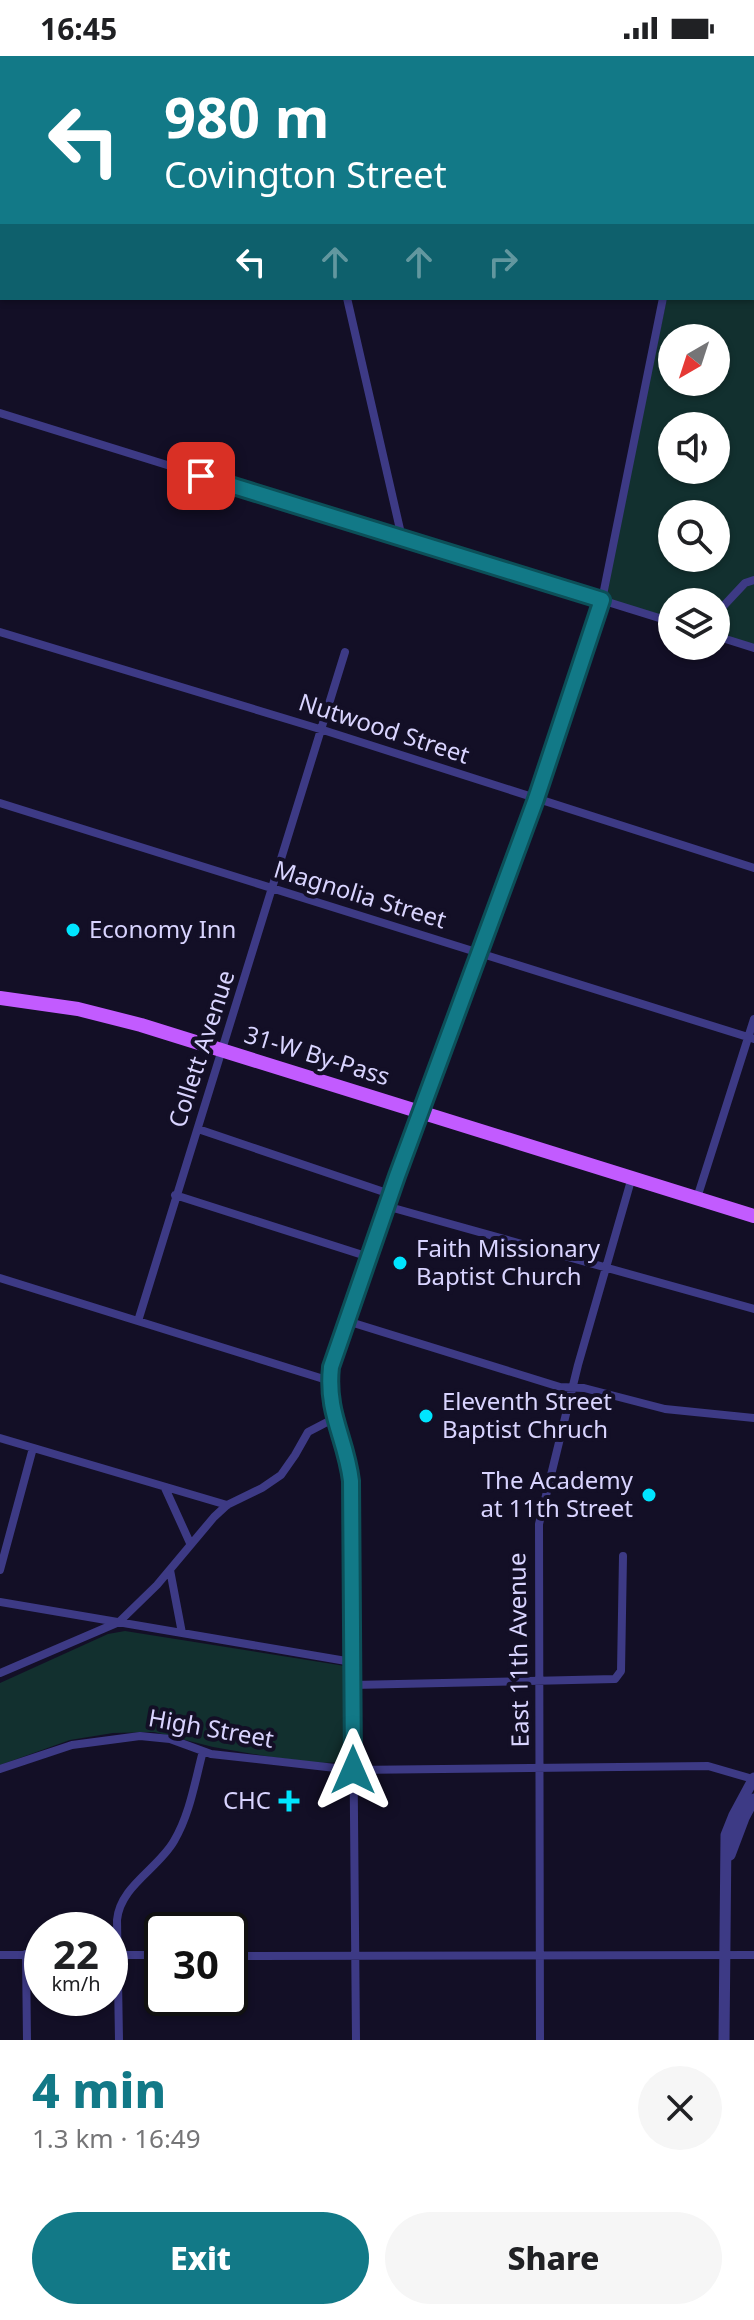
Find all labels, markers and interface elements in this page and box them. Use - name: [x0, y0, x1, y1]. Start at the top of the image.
- text: 16:45: [40, 8, 117, 49]
- text: 980 m: [164, 78, 329, 154]
- icon: left: [32, 88, 136, 192]
- text: Covington Street: [164, 150, 447, 199]
- icon: left: [229, 240, 273, 284]
- icon: ahead: [313, 240, 357, 284]
- icon: ahead: [397, 240, 441, 284]
- icon: right: [481, 240, 525, 284]
- north arrow: [658, 324, 730, 396]
- map controls: [658, 324, 730, 660]
- button: sound: [658, 412, 730, 484]
- pin: [167, 442, 235, 510]
- icon: arrive: [179, 454, 223, 498]
- button: search: [658, 500, 730, 572]
- button: layers: [658, 588, 730, 660]
- street label: Nutwood Street: [295, 684, 474, 771]
- street label: Magnolia Street: [270, 852, 451, 936]
- place label: Economy Inn: [89, 912, 236, 945]
- marker: Economy Inn: [64, 921, 82, 939]
- street label: Collett Avenue: [160, 966, 242, 1131]
- street label: 31-W By-Pass: [241, 1017, 394, 1092]
- place label: Faith Missionary Baptist Church: [416, 1231, 601, 1292]
- marker: Faith Missionary Baptist Church: [391, 1254, 409, 1272]
- place label: Eleventh Street Baptist Chruch: [442, 1384, 612, 1445]
- marker: Eleventh Street Baptist Chruch: [417, 1407, 435, 1425]
- place label: The Academy at 11th Street: [480, 1463, 634, 1524]
- marker: The Academy at 11th Street: [640, 1486, 658, 1504]
- street label: East 11th Avenue: [499, 1552, 536, 1748]
- street label: High Street: [146, 1700, 277, 1755]
- position arrow: [311, 1728, 395, 1812]
- place label: CHC: [223, 1783, 271, 1816]
- marker: CHC: [278, 1790, 300, 1812]
- speed limit sign: 30: [144, 1912, 248, 2016]
- text: 22: [53, 1926, 99, 1981]
- text: km/h: [51, 1970, 101, 1997]
- text: 4 min: [32, 2057, 166, 2122]
- button: close: [638, 2066, 722, 2150]
- text: 1.3 km · 16:49: [32, 2120, 201, 2156]
- button: Exit: [32, 2212, 369, 2304]
- button: Share: [385, 2212, 722, 2304]

